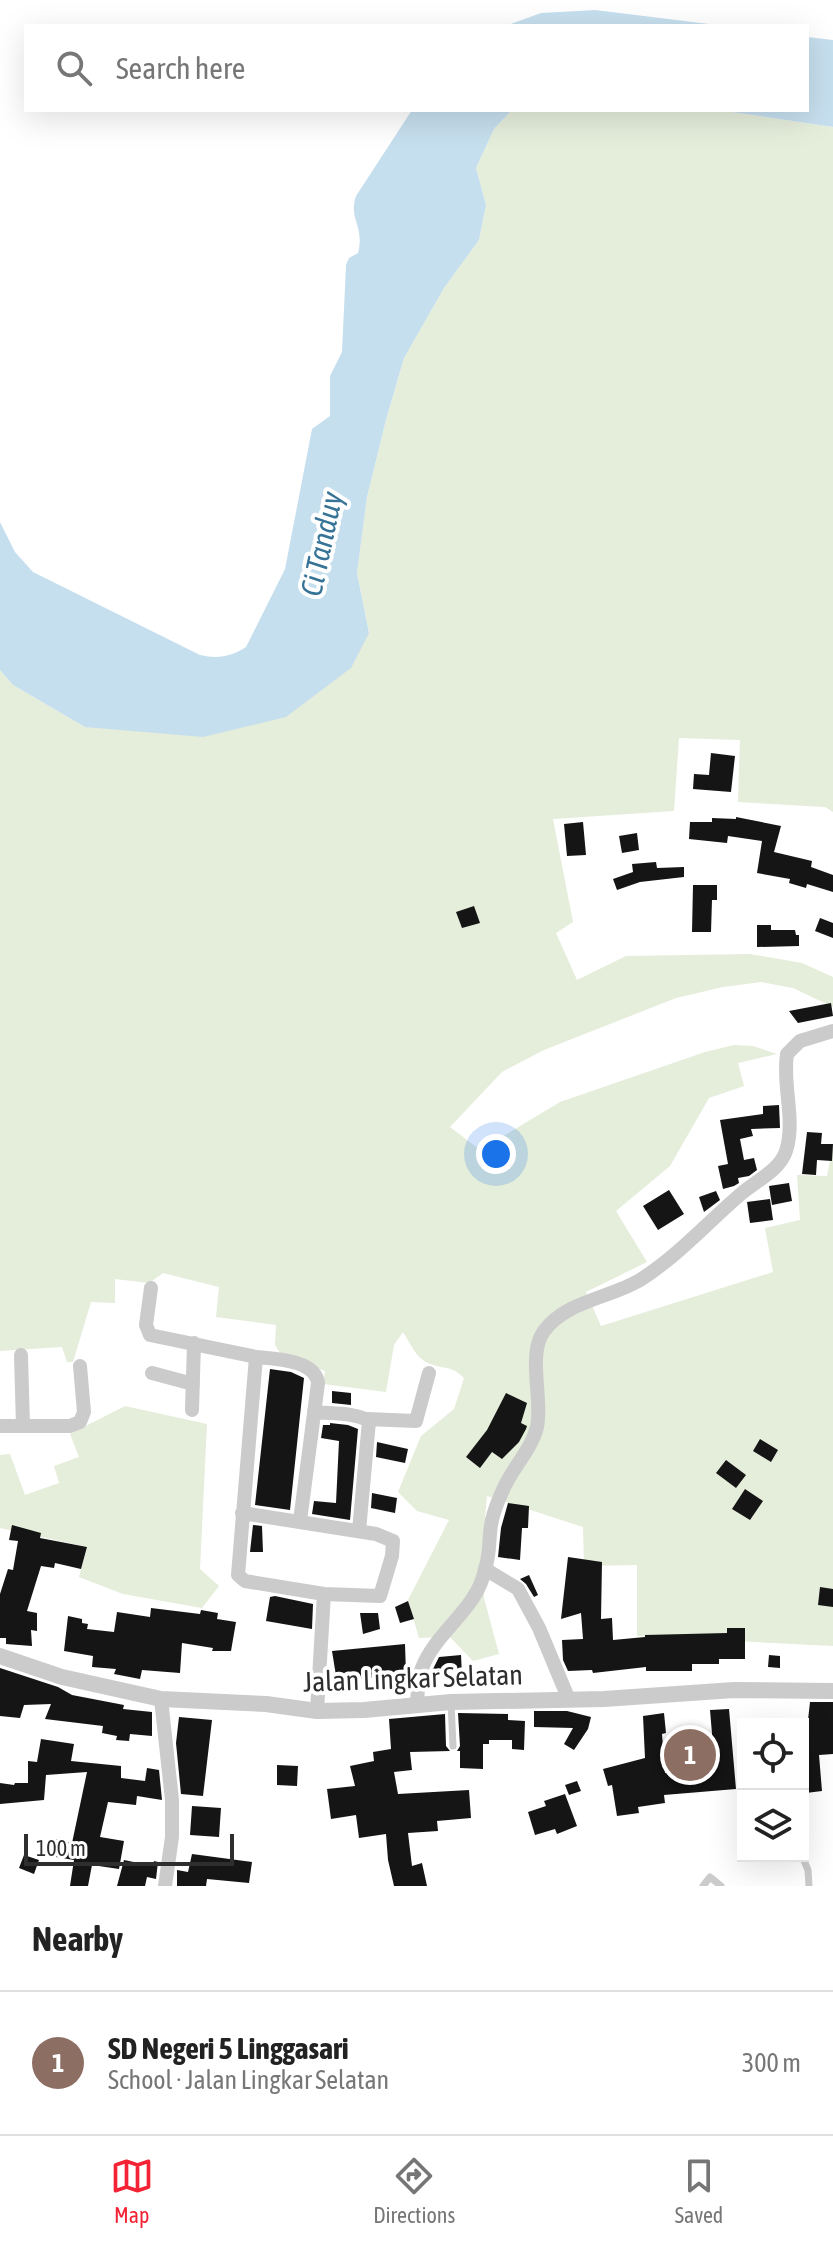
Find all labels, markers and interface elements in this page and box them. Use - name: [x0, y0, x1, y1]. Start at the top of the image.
- search box: [24, 24, 809, 112]
- icon: search: [52, 46, 96, 90]
- text: Search here: [116, 51, 245, 85]
- water label: Ci Tanduy: [293, 488, 349, 599]
- your location: [476, 1134, 516, 1174]
- street label: Jalan Lingkar Selatan: [303, 1658, 523, 1698]
- map controls: [737, 1718, 809, 1862]
- button: locate: [737, 1718, 809, 1790]
- pin: 1: [664, 1725, 716, 1785]
- button: layers: [737, 1790, 809, 1862]
- scale bar: [24, 1830, 234, 1866]
- text: 100 m: [36, 1835, 86, 1861]
- text: Nearby: [32, 1919, 123, 1958]
- text: SD Negeri 5 Linggasari: [108, 2031, 349, 2065]
- text: 1: [52, 2048, 64, 2078]
- text: 300 m: [742, 2048, 801, 2078]
- text: School · Jalan Lingkar Selatan: [108, 2065, 389, 2095]
- tab: Map: [110, 2154, 154, 2228]
- tab: Directions: [373, 2154, 455, 2228]
- tab: Saved: [675, 2154, 723, 2228]

